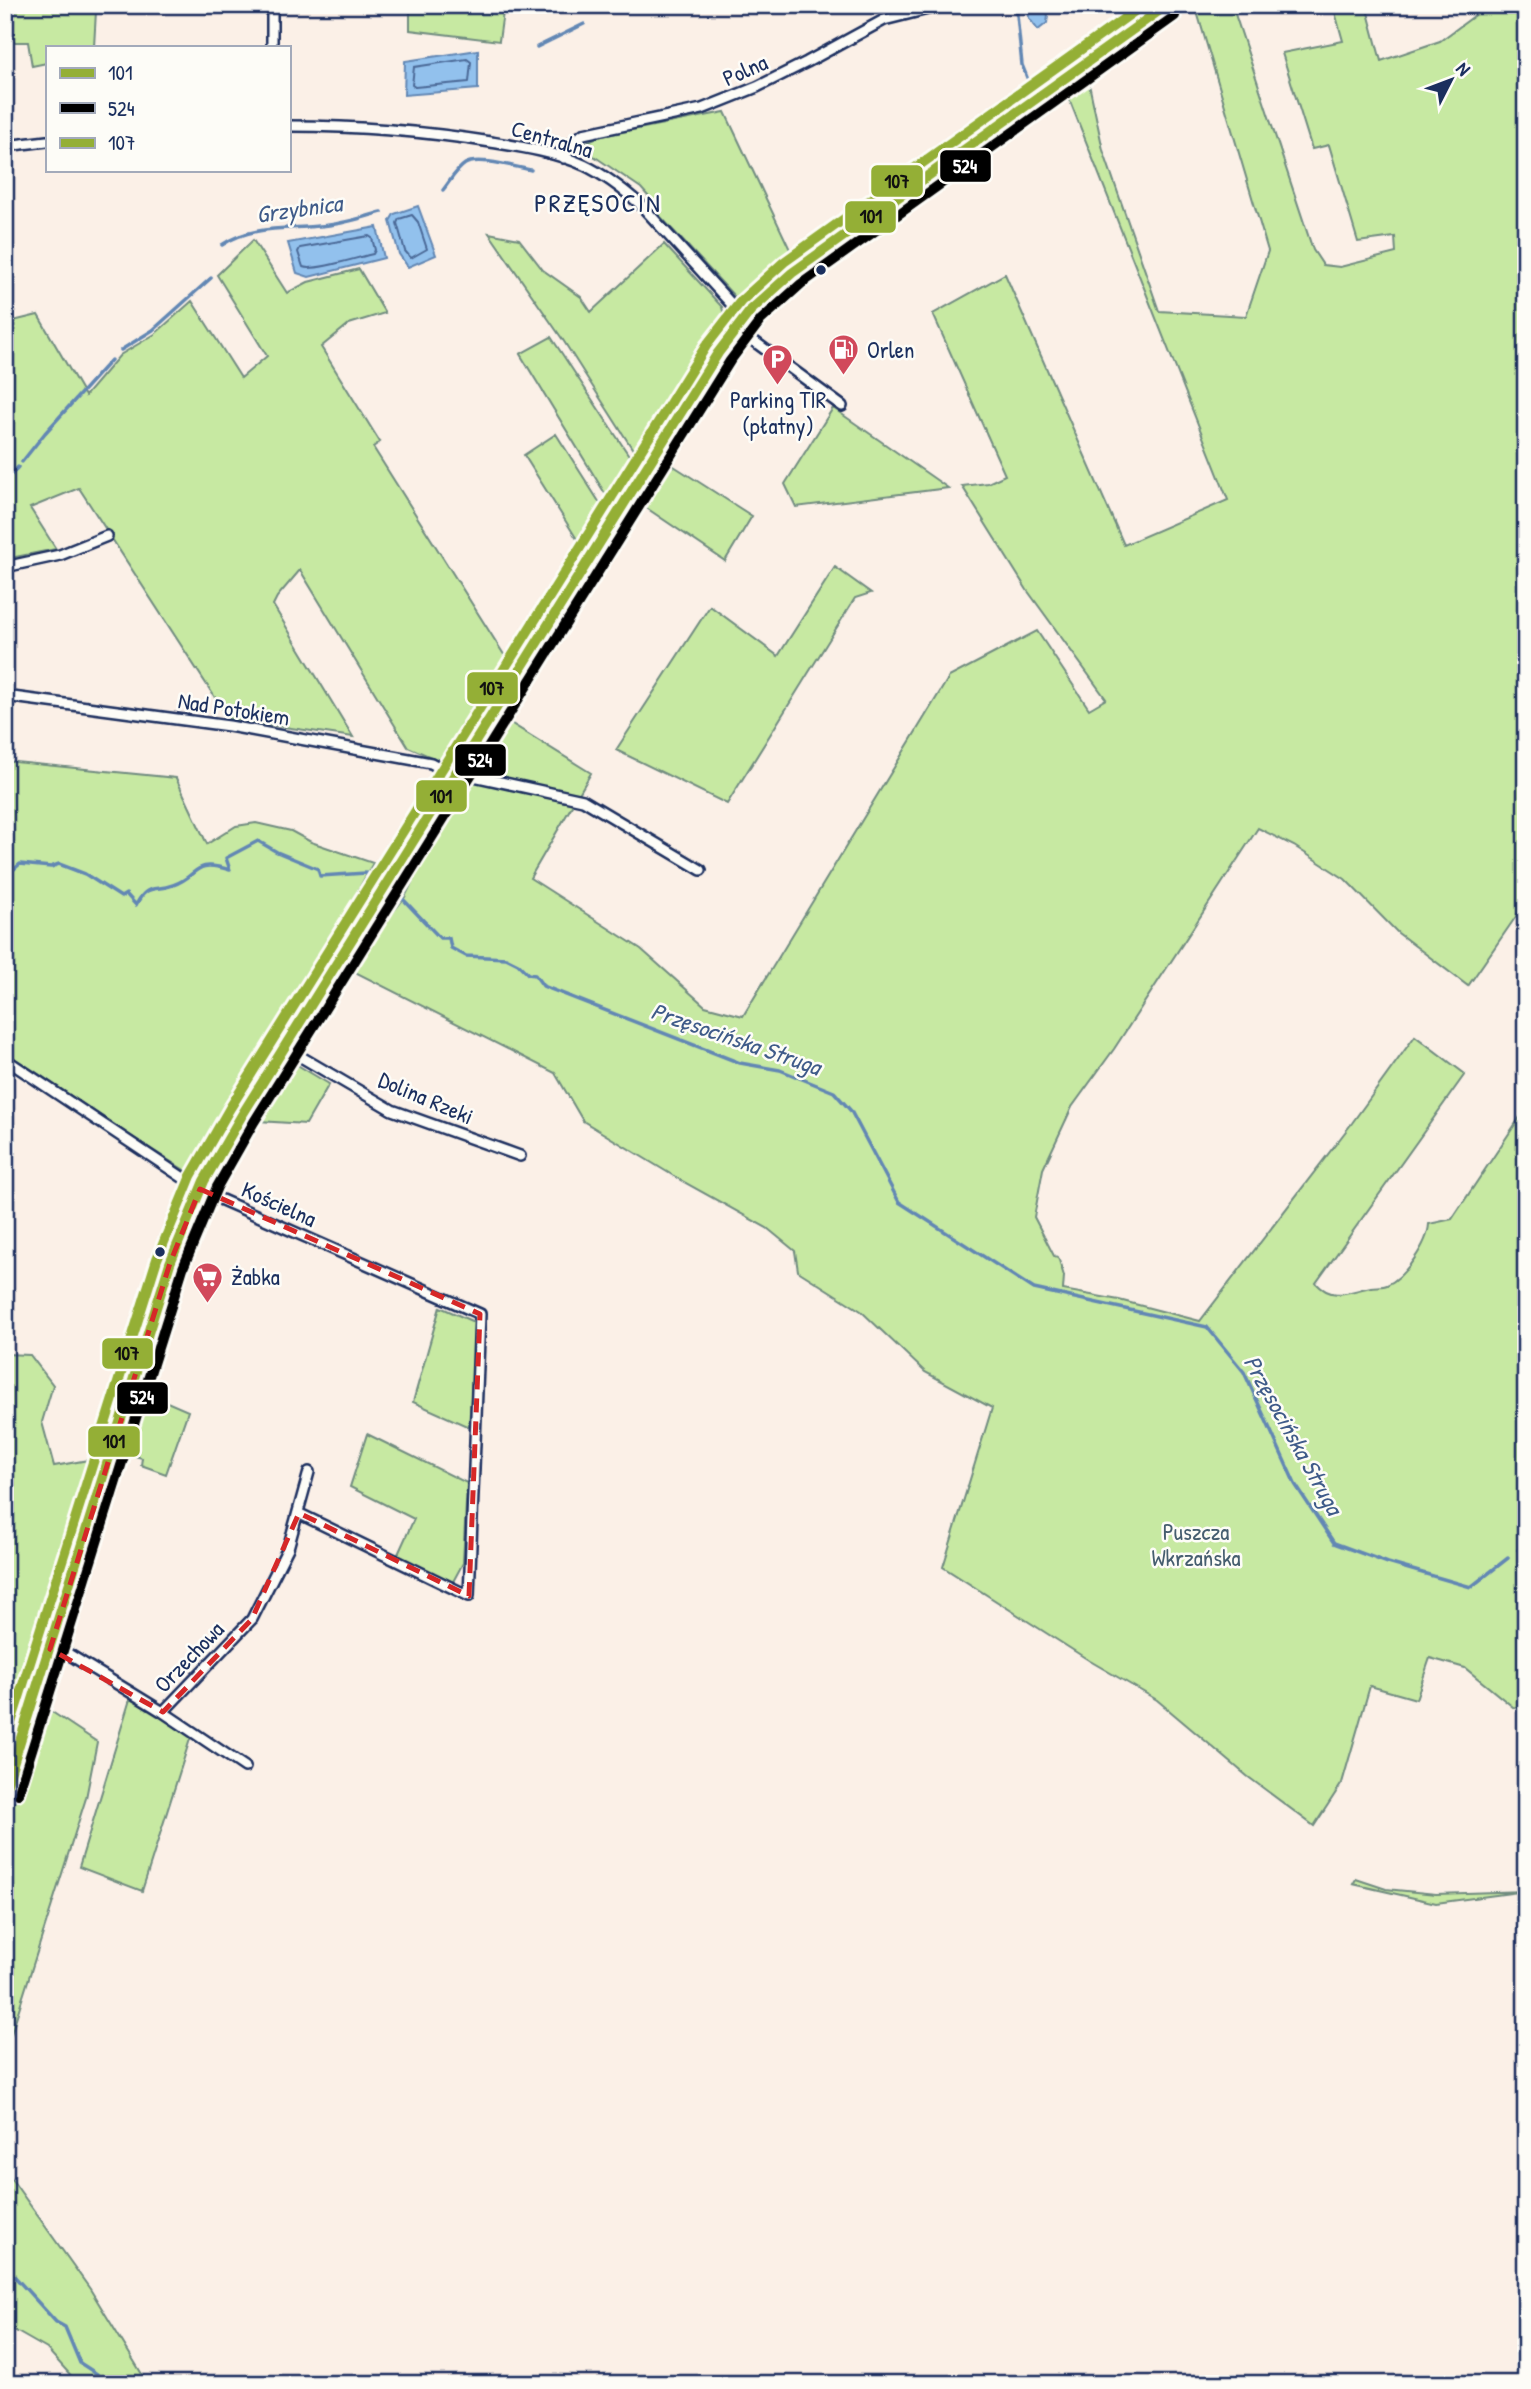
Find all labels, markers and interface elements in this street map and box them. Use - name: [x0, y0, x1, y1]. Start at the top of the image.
- legend: [46, 46, 290, 172]
- street label: Polna: [718, 46, 772, 93]
- north arrow: [1416, 46, 1486, 116]
- text: N: [1451, 56, 1477, 81]
- text: 101: [108, 58, 133, 87]
- text: 524: [108, 94, 135, 123]
- street label: Centralna: [508, 112, 597, 165]
- text: 107: [108, 128, 135, 157]
- line badge: 524: [939, 149, 992, 183]
- text: 524: [953, 153, 977, 179]
- line badge: 107: [870, 164, 924, 198]
- text: 107: [885, 168, 909, 194]
- district label: PRZĘSOCIN: [534, 185, 662, 220]
- water label: Grzybnica: [254, 186, 346, 231]
- line badge: 101: [844, 200, 897, 234]
- text: 101: [860, 203, 882, 229]
- unlabelled marker: [814, 263, 828, 277]
- fuel station icon: Orlen: [827, 333, 861, 377]
- place label: Orlen: [867, 334, 914, 365]
- parking icon: Parking TIR (płatny): [761, 342, 795, 386]
- place label: Parking TIR (płatny): [730, 384, 826, 441]
- line badge: 107: [466, 671, 519, 705]
- text: 107: [480, 675, 504, 701]
- street label: Nad Potokiem: [176, 684, 292, 733]
- line badge: 524: [454, 743, 507, 777]
- text: 524: [468, 747, 492, 773]
- line badge: 101: [415, 779, 468, 813]
- text: 101: [430, 783, 452, 809]
- water label: Przęsocińska Struga: [647, 994, 828, 1084]
- street label: Dolina Rzeki: [374, 1064, 478, 1131]
- street label: Kościelna: [237, 1173, 322, 1234]
- unlabelled marker: [153, 1245, 167, 1259]
- supermarket icon: Żabka: [191, 1260, 225, 1304]
- place label: Żabka: [231, 1261, 280, 1292]
- line badge: 107: [101, 1337, 154, 1370]
- text: 107: [115, 1340, 139, 1366]
- water label: Przęsocińska Struga: [1236, 1349, 1352, 1523]
- line badge: 524: [116, 1381, 169, 1415]
- text: 524: [130, 1384, 154, 1410]
- line badge: 101: [87, 1425, 141, 1458]
- text: 101: [103, 1428, 125, 1454]
- park label: Puszcza Wkrzańska: [1151, 1516, 1241, 1573]
- street label: Orzechowa: [147, 1614, 230, 1699]

